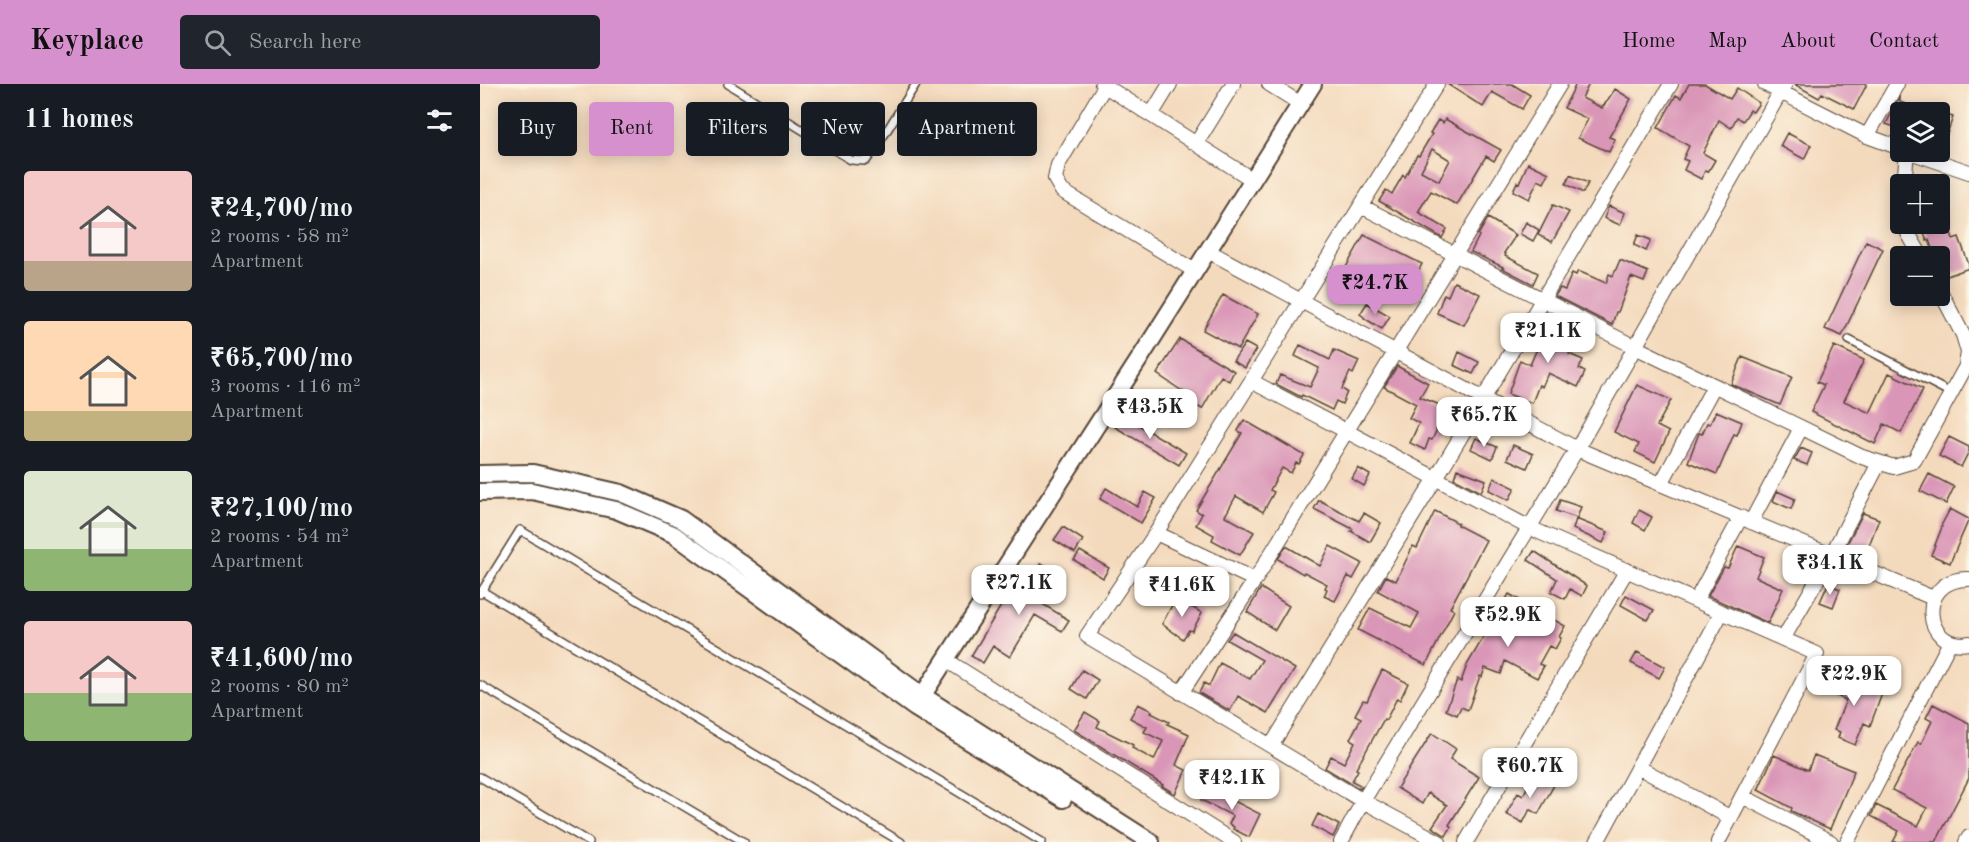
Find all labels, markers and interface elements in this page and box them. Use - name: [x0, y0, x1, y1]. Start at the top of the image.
- search box: [180, 15, 600, 69]
- icon: search: [201, 26, 234, 59]
- text: Keyplace: [30, 28, 144, 56]
- text: Search here: [249, 31, 361, 53]
- text: Home: [1622, 31, 1675, 52]
- text: Map: [1708, 31, 1747, 52]
- text: About: [1780, 31, 1836, 52]
- text: Contact: [1869, 31, 1939, 52]
- chip: Buy: [498, 102, 577, 156]
- chip: Rent: [589, 102, 674, 156]
- chip: Filters: [686, 102, 789, 156]
- chip: New: [801, 102, 885, 156]
- chip: Apartment: [897, 102, 1037, 156]
- map controls: [1890, 102, 1950, 306]
- button: layers: [1890, 102, 1950, 162]
- icon: filters: [423, 104, 456, 137]
- text: 11 homes: [24, 107, 133, 133]
- button: +: [1890, 174, 1950, 234]
- icon: home: [72, 195, 144, 267]
- text: ₹24,700/mo: [210, 196, 353, 222]
- text: 2 rooms · 58 m²: [210, 227, 349, 247]
- button: −: [1890, 246, 1950, 306]
- text: Apartment: [210, 252, 304, 272]
- pin: ₹24.7K: [1326, 265, 1424, 316]
- text: ₹24.7K: [1341, 274, 1409, 294]
- pin: ₹21.1K: [1499, 313, 1597, 364]
- text: ₹21.1K: [1514, 322, 1582, 342]
- icon: home: [72, 345, 144, 417]
- text: ₹65,700/mo: [210, 346, 353, 372]
- text: 3 rooms · 116 m²: [210, 377, 360, 397]
- pin: ₹43.5K: [1101, 389, 1199, 440]
- pin: ₹65.7K: [1435, 397, 1533, 448]
- text: ₹43.5K: [1116, 398, 1184, 418]
- text: Apartment: [210, 402, 304, 422]
- text: ₹65.7K: [1450, 406, 1518, 426]
- icon: home: [72, 495, 144, 567]
- text: ₹27,100/mo: [210, 496, 353, 522]
- text: 2 rooms · 54 m²: [210, 527, 349, 547]
- pin: ₹34.1K: [1781, 545, 1879, 596]
- text: Apartment: [210, 552, 304, 572]
- text: ₹34.1K: [1796, 554, 1864, 574]
- pin: ₹27.1K: [970, 565, 1068, 616]
- pin: ₹41.6K: [1133, 567, 1231, 618]
- text: ₹27.1K: [985, 574, 1053, 594]
- text: ₹41.6K: [1148, 576, 1216, 596]
- pin: ₹52.9K: [1459, 597, 1557, 648]
- text: ₹52.9K: [1474, 606, 1542, 626]
- icon: home: [72, 645, 144, 717]
- text: ₹41,600/mo: [210, 646, 353, 672]
- pin: ₹22.9K: [1805, 656, 1903, 707]
- text: ₹22.9K: [1820, 665, 1888, 685]
- text: 2 rooms · 80 m²: [210, 677, 349, 697]
- text: Apartment: [210, 702, 304, 722]
- pin: ₹60.7K: [1481, 748, 1579, 799]
- text: ₹60.7K: [1496, 757, 1564, 777]
- pin: ₹42.1K: [1183, 760, 1281, 811]
- text: ₹42.1K: [1198, 769, 1266, 789]

